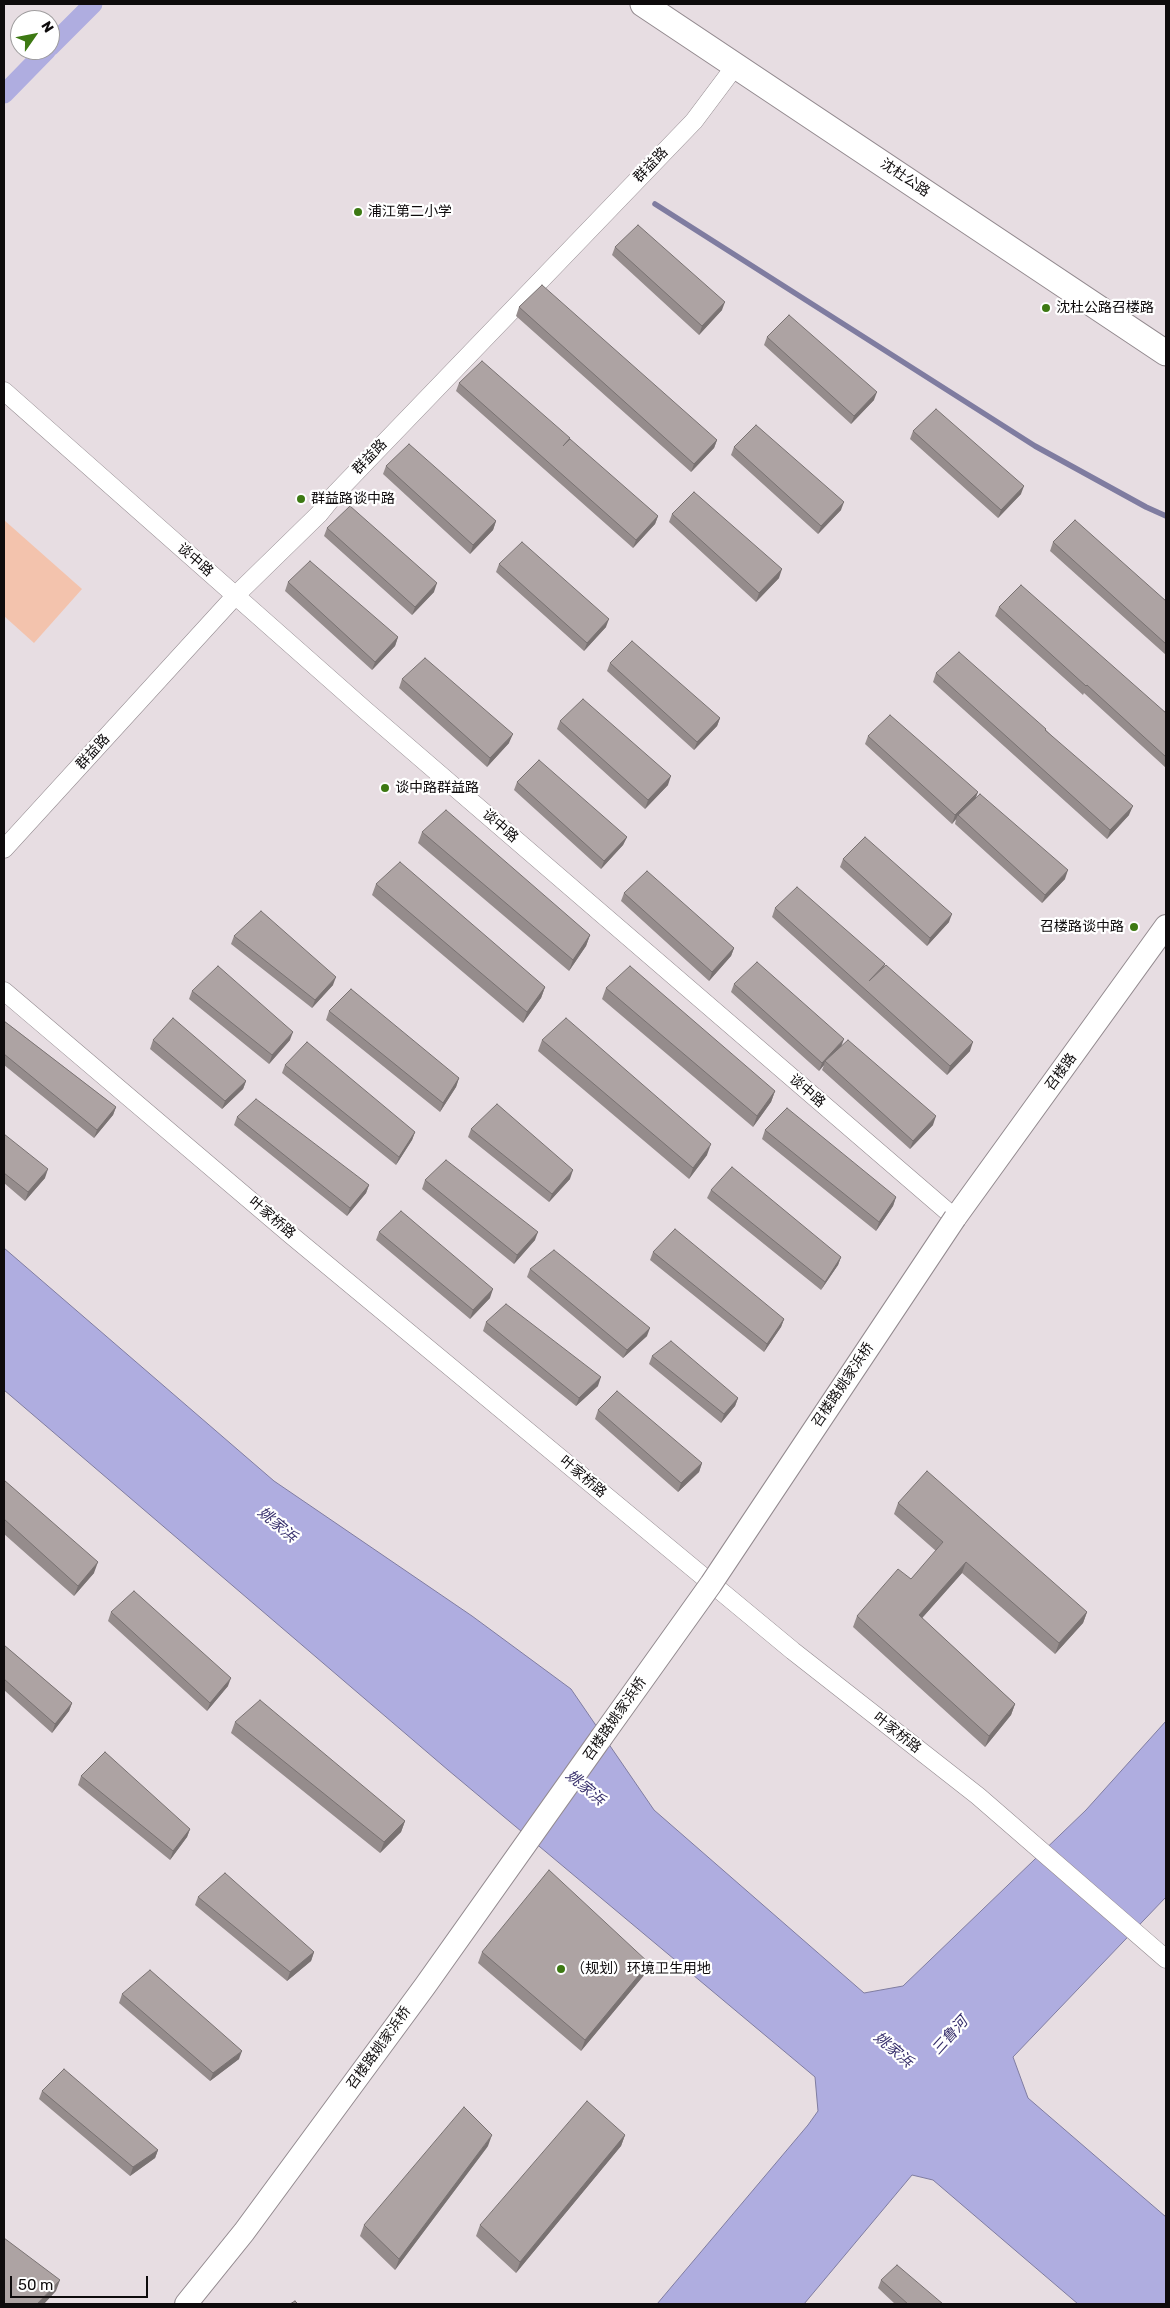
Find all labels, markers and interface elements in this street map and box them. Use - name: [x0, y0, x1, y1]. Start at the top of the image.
- north arrow: [10, 10, 60, 60]
- text: N: [37, 18, 57, 36]
- street label: 群益路: [630, 144, 672, 186]
- street label: 沈杜公路: [877, 155, 933, 201]
- place label: 浦江第二小学: [368, 204, 452, 220]
- marker: 浦江第二小学: [352, 206, 364, 218]
- place label: 沈杜公路召楼路: [1056, 300, 1154, 316]
- marker: 沈杜公路召楼路: [1040, 302, 1052, 314]
- street label: 群益路: [349, 436, 391, 478]
- place label: 群益路谈中路: [311, 491, 395, 507]
- marker: 群益路谈中路: [295, 493, 307, 505]
- street label: 谈中路: [174, 540, 216, 580]
- street label: 群益路: [73, 731, 113, 773]
- place label: 谈中路群益路: [395, 780, 479, 796]
- marker: 谈中路群益路: [379, 782, 391, 794]
- street label: 谈中路: [479, 806, 521, 846]
- place label: 召楼路谈中路: [1040, 919, 1124, 935]
- marker: 召楼路谈中路: [1128, 921, 1140, 933]
- street label: 召楼路: [1042, 1050, 1080, 1094]
- street label: 谈中路: [786, 1071, 828, 1111]
- street label: 叶家桥路: [245, 1194, 299, 1242]
- street label: 召楼路姚家浜桥: [809, 1340, 877, 1430]
- street label: 叶家桥路: [556, 1453, 610, 1501]
- water label: 姚家浜: [254, 1504, 300, 1546]
- street label: 召楼路姚家浜桥: [580, 1674, 650, 1764]
- street label: 叶家桥路: [870, 1709, 924, 1757]
- water label: 姚家浜: [562, 1767, 608, 1809]
- place label: （规划）环境卫生用地: [571, 1961, 711, 1977]
- marker: （规划）环境卫生用地: [555, 1963, 567, 1975]
- street label: 召楼路姚家浜桥: [343, 2003, 415, 2093]
- water label: 三鲁河: [928, 2013, 972, 2059]
- water label: 姚家浜: [870, 2029, 916, 2071]
- scale bar: [12, 2266, 150, 2298]
- text: 50 m: [18, 2276, 53, 2294]

